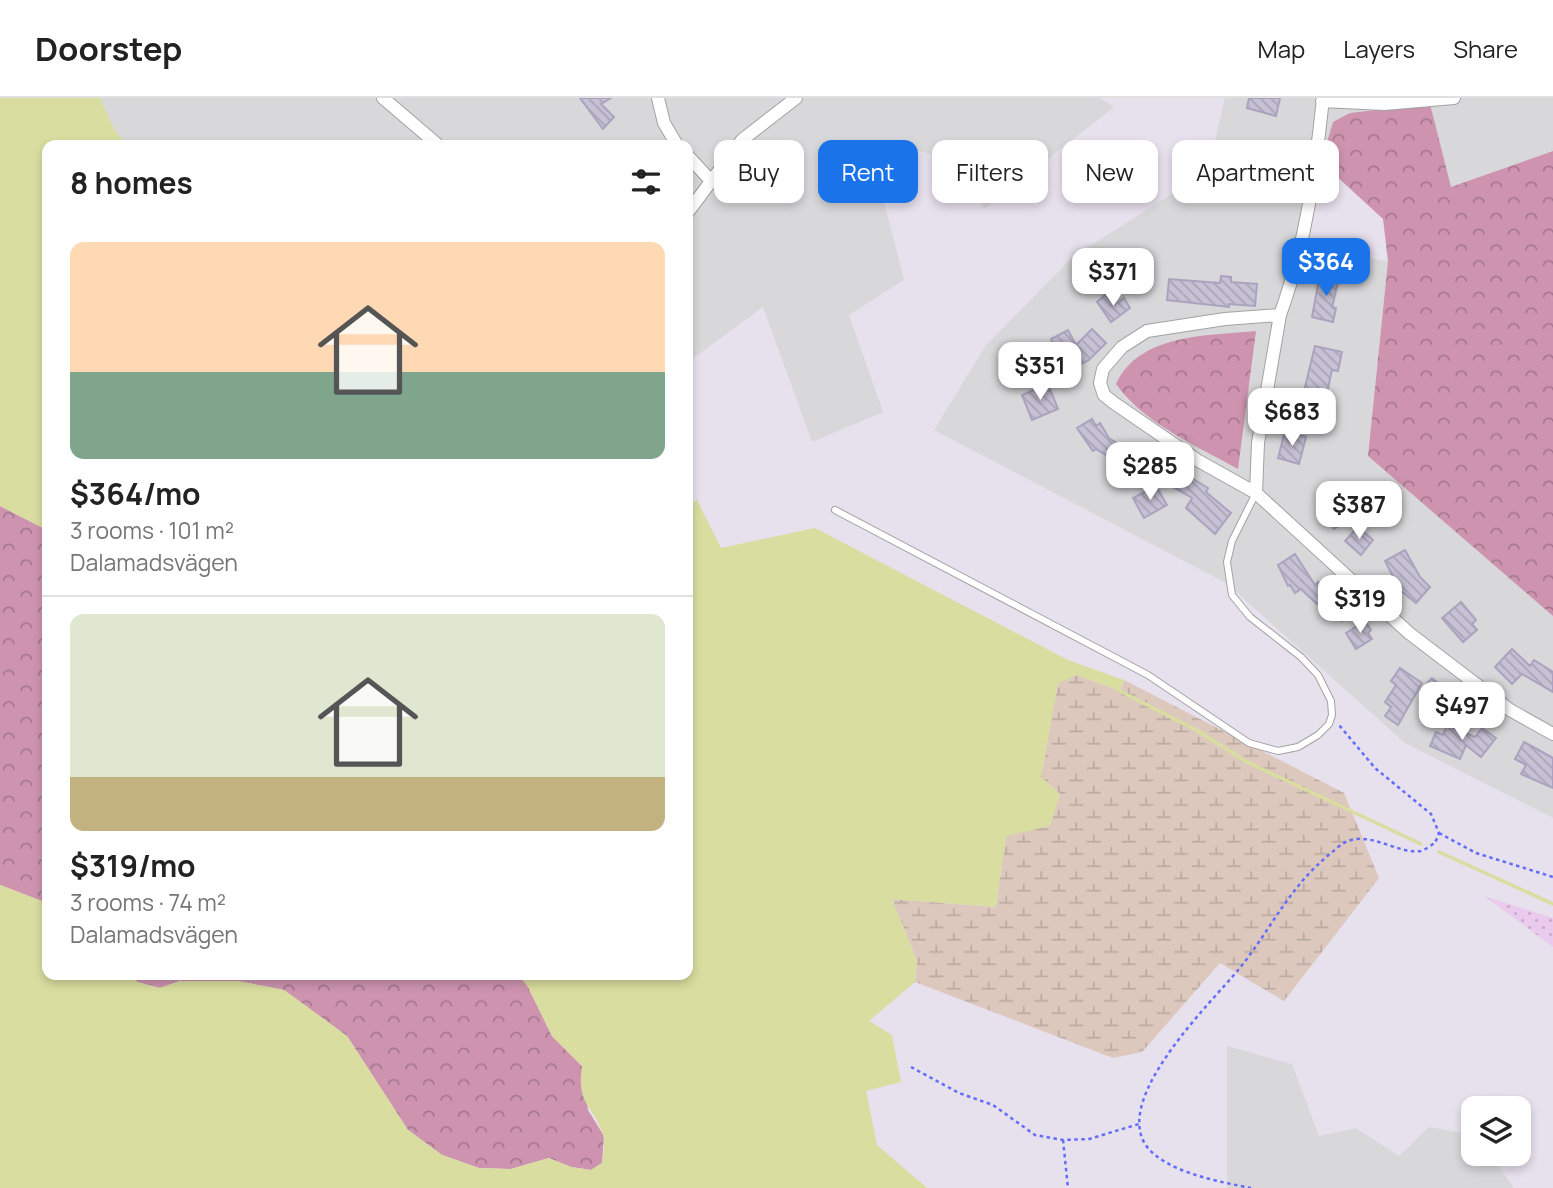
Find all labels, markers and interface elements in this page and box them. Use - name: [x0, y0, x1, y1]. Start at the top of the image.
- text: Doorstep: [35, 26, 182, 71]
- text: Map: [1258, 32, 1305, 65]
- text: Layers: [1343, 32, 1415, 65]
- text: Share: [1453, 32, 1518, 65]
- chip: Buy: [714, 140, 804, 203]
- chip: Rent: [818, 140, 918, 203]
- chip: Filters: [932, 140, 1048, 203]
- chip: New: [1062, 140, 1158, 203]
- chip: Apartment: [1172, 140, 1339, 203]
- text: 8 homes: [70, 162, 193, 203]
- icon: filters: [627, 163, 665, 201]
- pin: $364: [1285, 238, 1367, 298]
- text: $364: [1298, 245, 1354, 277]
- pin: $371: [1072, 248, 1154, 308]
- text: $371: [1088, 255, 1138, 287]
- icon: home: [305, 287, 431, 413]
- pin: $351: [999, 342, 1081, 402]
- text: $351: [1014, 349, 1066, 381]
- pin: $683: [1251, 388, 1333, 448]
- text: $683: [1264, 395, 1320, 427]
- pin: $285: [1109, 442, 1191, 502]
- text: $285: [1122, 449, 1178, 481]
- text: $364/mo: [70, 473, 201, 514]
- pin: $387: [1318, 482, 1400, 541]
- text: $387: [1332, 488, 1386, 520]
- text: 3 rooms · 101 m²: [70, 514, 234, 546]
- text: Dalamadsvägen: [70, 546, 238, 578]
- pin: $319: [1319, 575, 1401, 635]
- text: $319: [1334, 582, 1386, 614]
- icon: home: [305, 659, 431, 785]
- pin: $497: [1421, 682, 1503, 742]
- text: $497: [1435, 689, 1489, 721]
- text: $319/mo: [70, 845, 195, 886]
- text: 3 rooms · 74 m²: [70, 886, 226, 918]
- text: Dalamadsvägen: [70, 918, 238, 950]
- map controls: [1461, 1096, 1531, 1166]
- button: layers: [1461, 1096, 1531, 1166]

